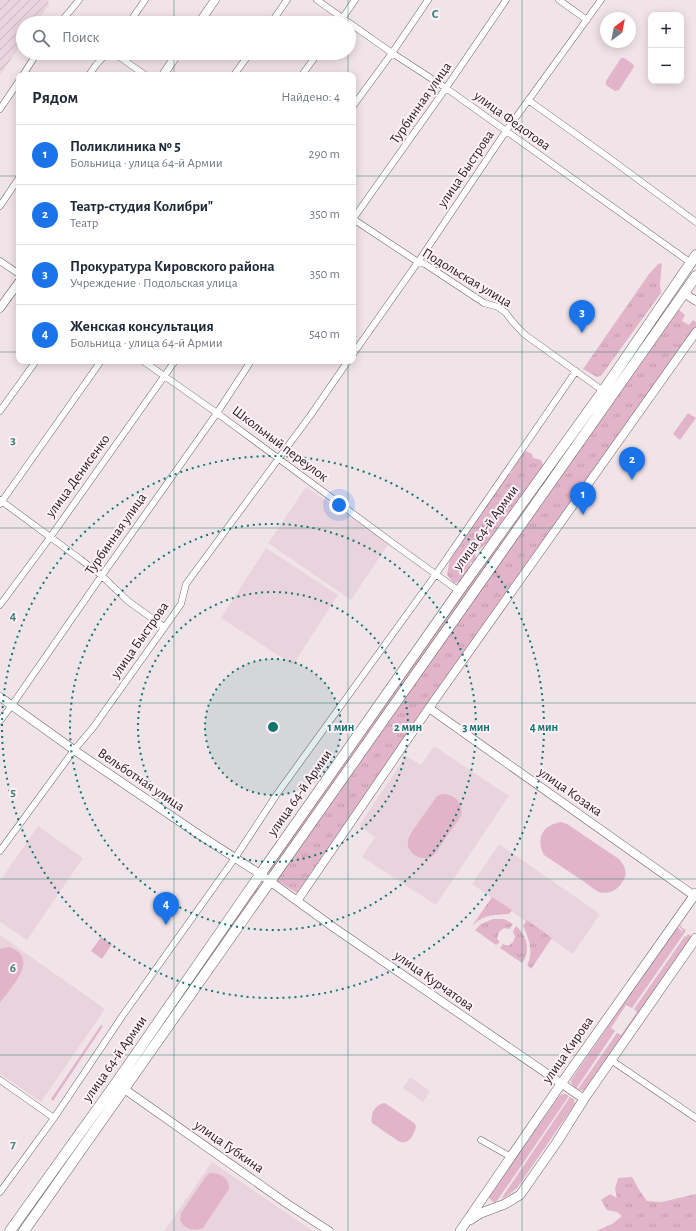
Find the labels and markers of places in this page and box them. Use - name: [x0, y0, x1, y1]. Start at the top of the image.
- pin: 3: [569, 300, 595, 333]
- pin: 2: [619, 447, 645, 480]
- pin: 1: [570, 482, 596, 515]
- centre of rings: [266, 720, 280, 734]
- pin: 4: [153, 892, 179, 925]

